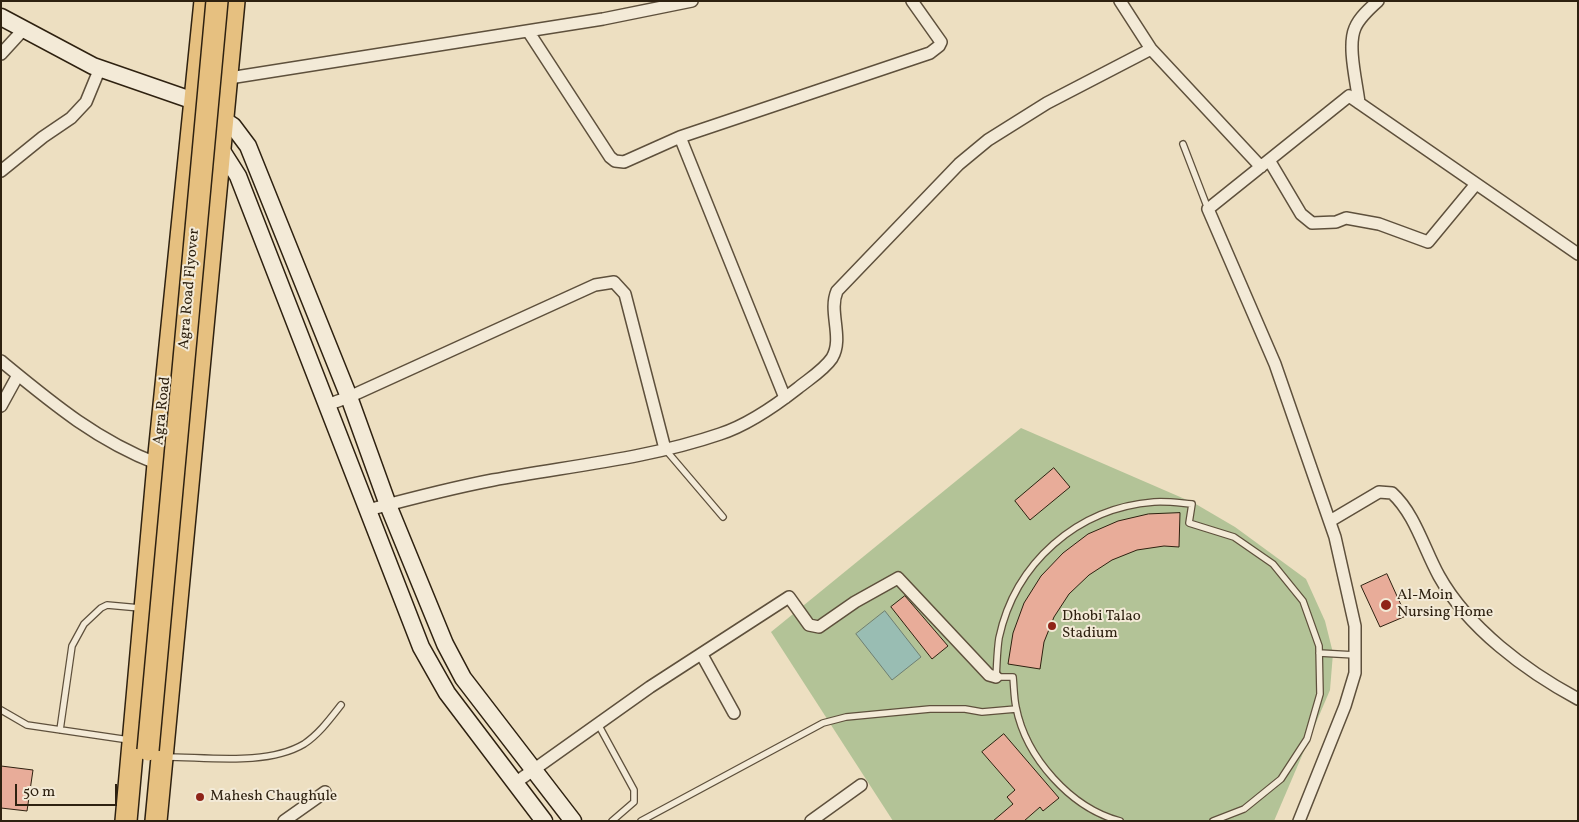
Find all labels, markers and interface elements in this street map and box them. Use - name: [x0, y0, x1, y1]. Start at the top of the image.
- street label: Agra Road Flyover: [176, 228, 204, 350]
- street label: Agra Road: [150, 376, 176, 446]
- place label: Al-Moin Nursing Home: [1397, 587, 1493, 622]
- marker: Al-Moin Nursing Home: [1379, 598, 1393, 612]
- place label: Dhobi Talao Stadium: [1062, 608, 1141, 643]
- marker: Dhobi Talao Stadium: [1046, 620, 1058, 632]
- scale bar: [18, 774, 120, 806]
- text: 50 m: [23, 782, 55, 803]
- place label: Mahesh Chaughule: [210, 788, 337, 806]
- marker: Mahesh Chaughule: [194, 791, 206, 803]

